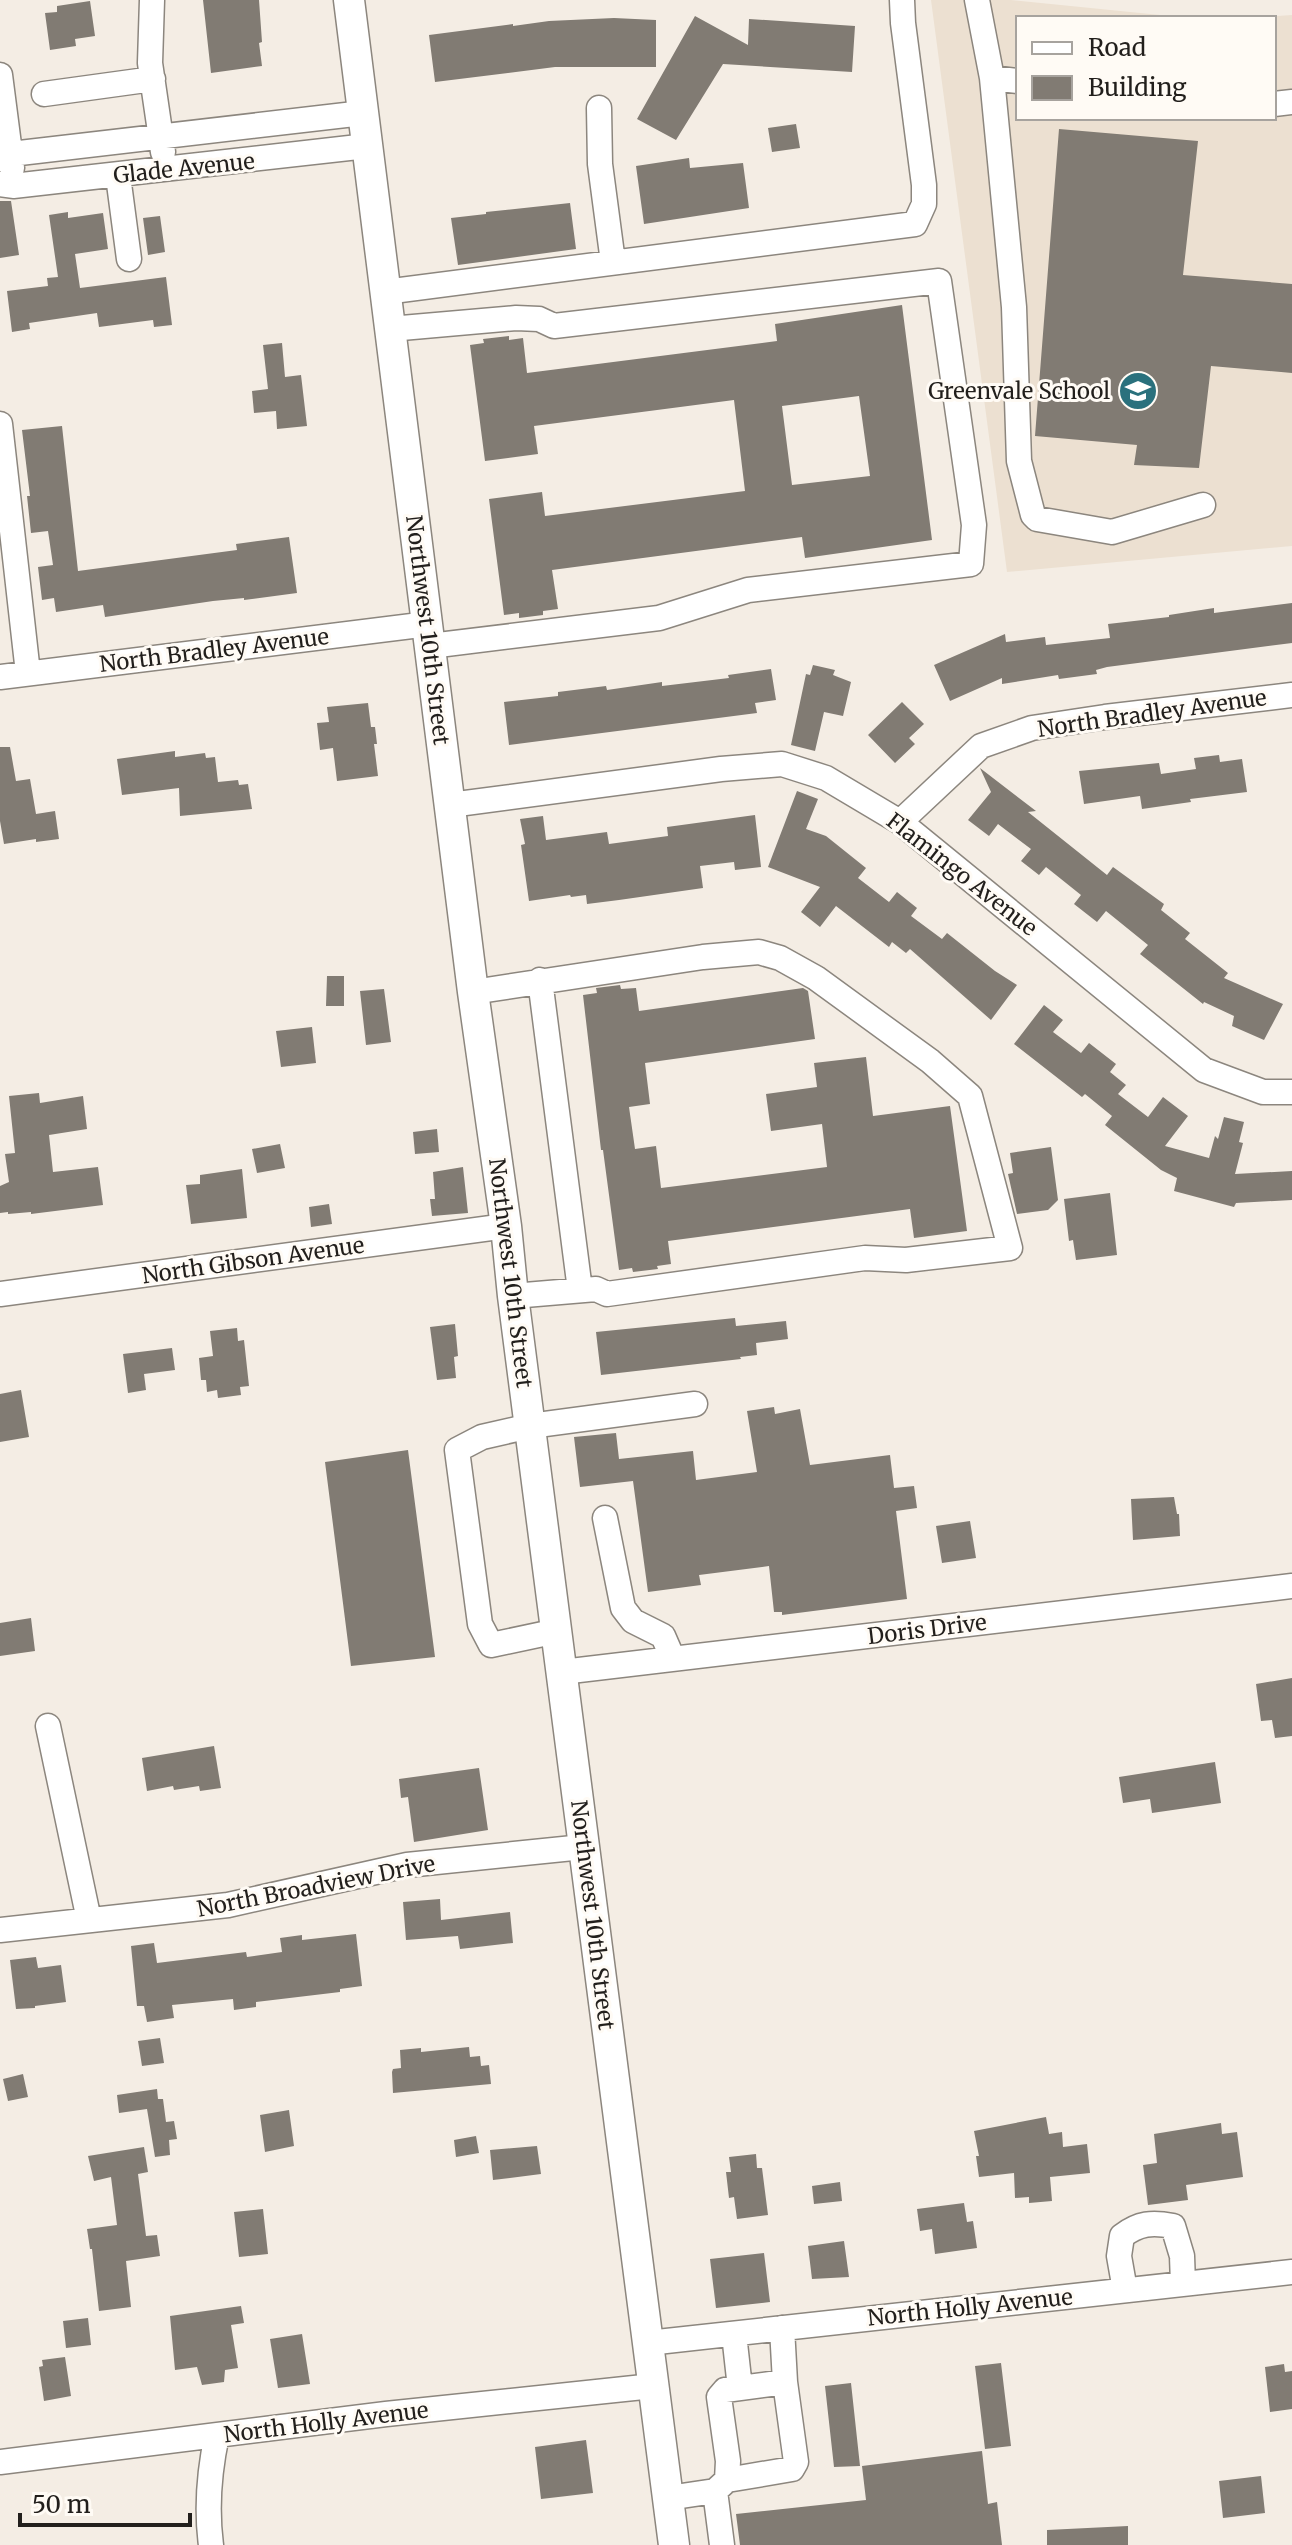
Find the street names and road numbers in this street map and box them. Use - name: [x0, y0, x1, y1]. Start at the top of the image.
- street label: Glade Avenue: [112, 147, 256, 189]
- street label: Northwest 10th Street: [400, 514, 456, 747]
- street label: North Bradley Avenue: [98, 622, 330, 678]
- street label: North Bradley Avenue: [1036, 683, 1268, 743]
- street label: Flamingo Avenue: [881, 806, 1043, 942]
- street label: Northwest 10th Street: [483, 1157, 539, 1390]
- street label: North Gibson Avenue: [140, 1231, 366, 1289]
- street label: Doris Drive: [866, 1608, 988, 1650]
- street label: Northwest 10th Street: [565, 1799, 621, 2032]
- street label: North Broadview Drive: [194, 1849, 438, 1923]
- street label: North Holly Avenue: [866, 2282, 1074, 2332]
- street label: North Holly Avenue: [222, 2396, 430, 2448]

